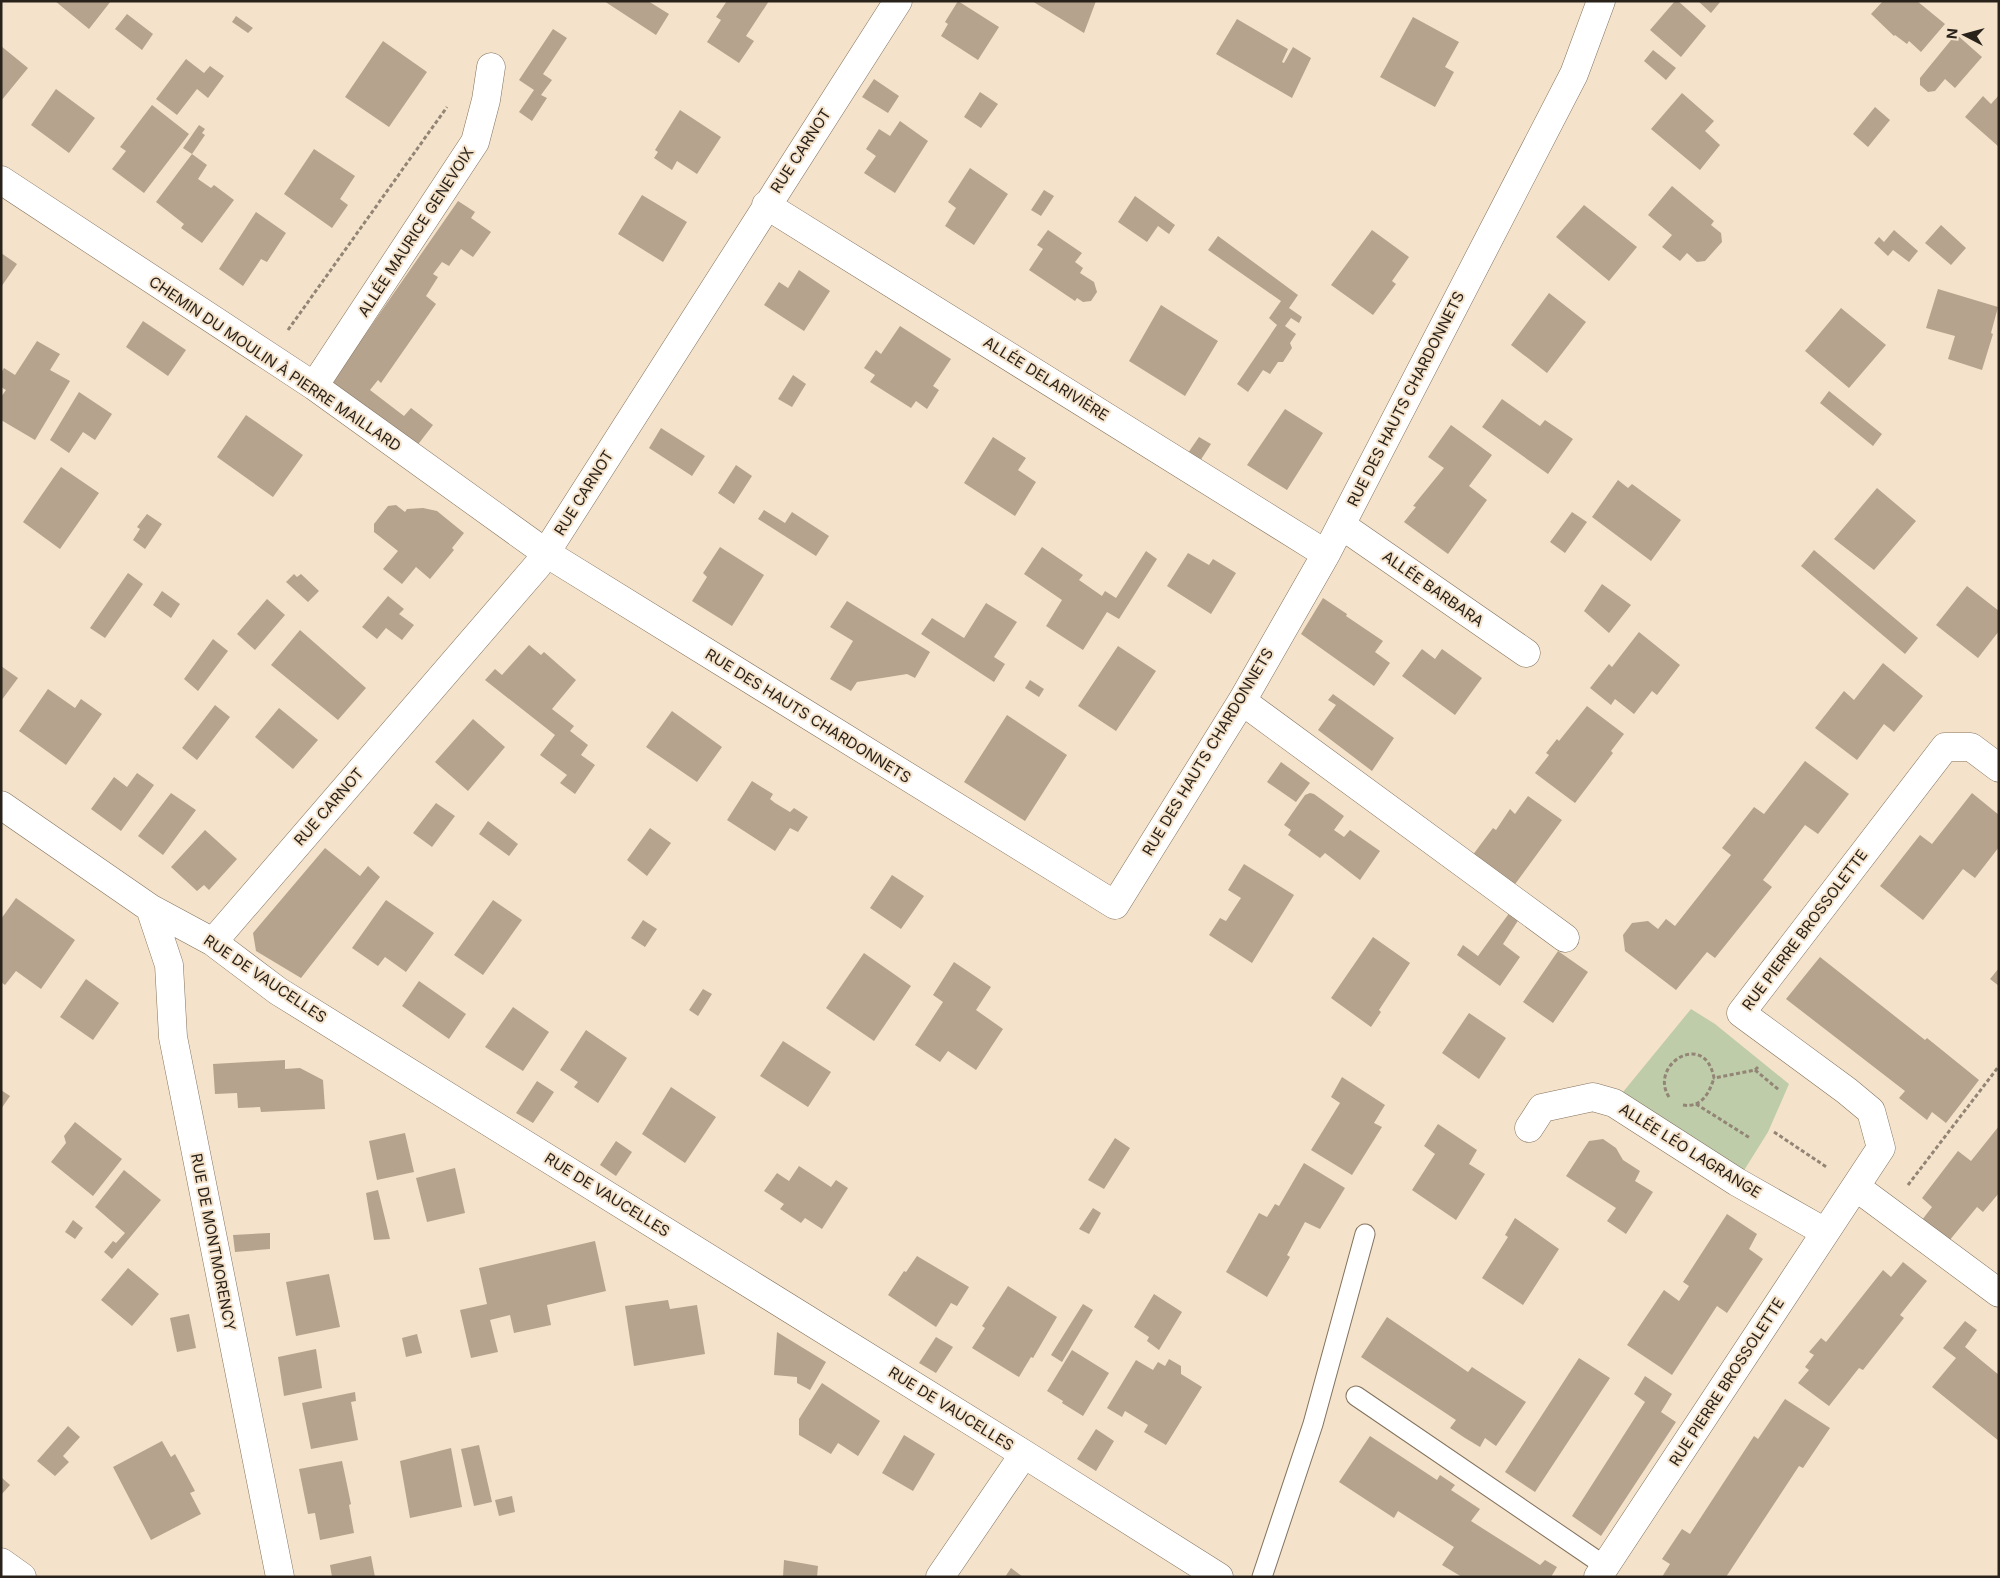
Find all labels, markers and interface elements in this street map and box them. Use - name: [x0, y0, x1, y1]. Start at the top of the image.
- north arrow: [1940, 10, 1990, 60]
- text: N: [1943, 27, 1961, 40]
- street label: RUE CARNOT: [766, 105, 835, 196]
- street label: ALLÉE MAURICE GENEVOIX: [354, 143, 478, 320]
- street label: CHEMIN DU MOULIN À PIERRE MAILLARD: [146, 272, 405, 455]
- street label: RUE DES HAUTS CHARDONNETS: [1343, 288, 1468, 510]
- street label: ALLÉE DELARIVIÈRE: [980, 332, 1112, 425]
- street label: RUE CARNOT: [550, 447, 617, 539]
- street label: ALLÉE BARBARA: [1379, 547, 1488, 631]
- street label: RUE DES HAUTS CHARDONNETS: [702, 644, 915, 787]
- street label: RUE DES HAUTS CHARDONNETS: [1138, 644, 1277, 859]
- street label: RUE CARNOT: [290, 764, 368, 849]
- street label: RUE PIERRE BROSSOLETTE: [1738, 845, 1871, 1014]
- street label: RUE DE VAUCELLES: [200, 930, 330, 1027]
- street label: ALLÉE LÉO LAGRANGE: [1616, 1099, 1765, 1202]
- street label: RUE DE VAUCELLES: [541, 1148, 673, 1241]
- street label: RUE DE MONTMORENCY: [187, 1152, 240, 1332]
- street label: RUE PIERRE BROSSOLETTE: [1665, 1294, 1788, 1469]
- street label: RUE DE VAUCELLES: [885, 1362, 1017, 1455]

